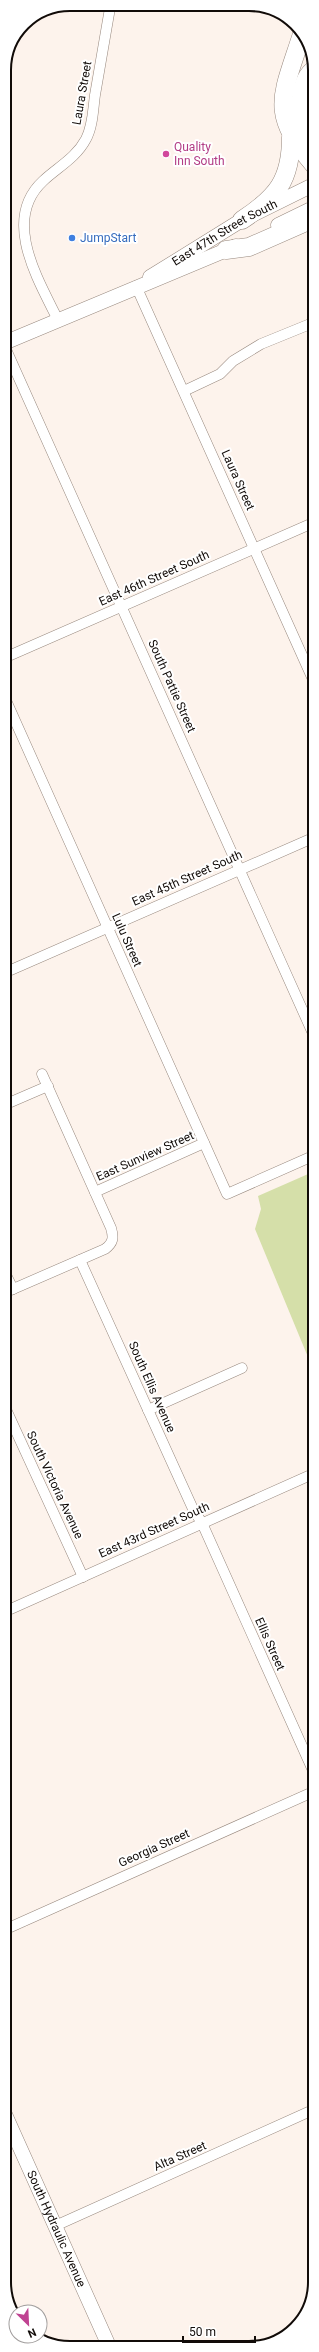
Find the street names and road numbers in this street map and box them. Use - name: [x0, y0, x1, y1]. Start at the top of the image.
- street label: Laura Street: [69, 60, 95, 126]
- street label: East 47th Street South: [170, 197, 280, 269]
- street label: Laura Street: [218, 448, 258, 512]
- street label: East 46th Street South: [97, 547, 211, 609]
- street label: South Pattie Street: [145, 638, 199, 735]
- street label: East 45th Street South: [130, 847, 244, 909]
- street label: Lulu Street: [109, 911, 145, 969]
- street label: East Sunview Street: [94, 1128, 196, 1184]
- street label: South Ellis Avenue: [126, 1339, 178, 1435]
- street label: South Victoria Avenue: [24, 1429, 86, 1541]
- street label: East 43rd Street South: [97, 1499, 211, 1561]
- street label: Ellis Street: [252, 1615, 288, 1673]
- street label: Georgia Street: [116, 1826, 192, 1870]
- street label: Alta Street: [152, 2138, 208, 2174]
- street label: South Hydraulic Avenue: [24, 2168, 89, 2289]

